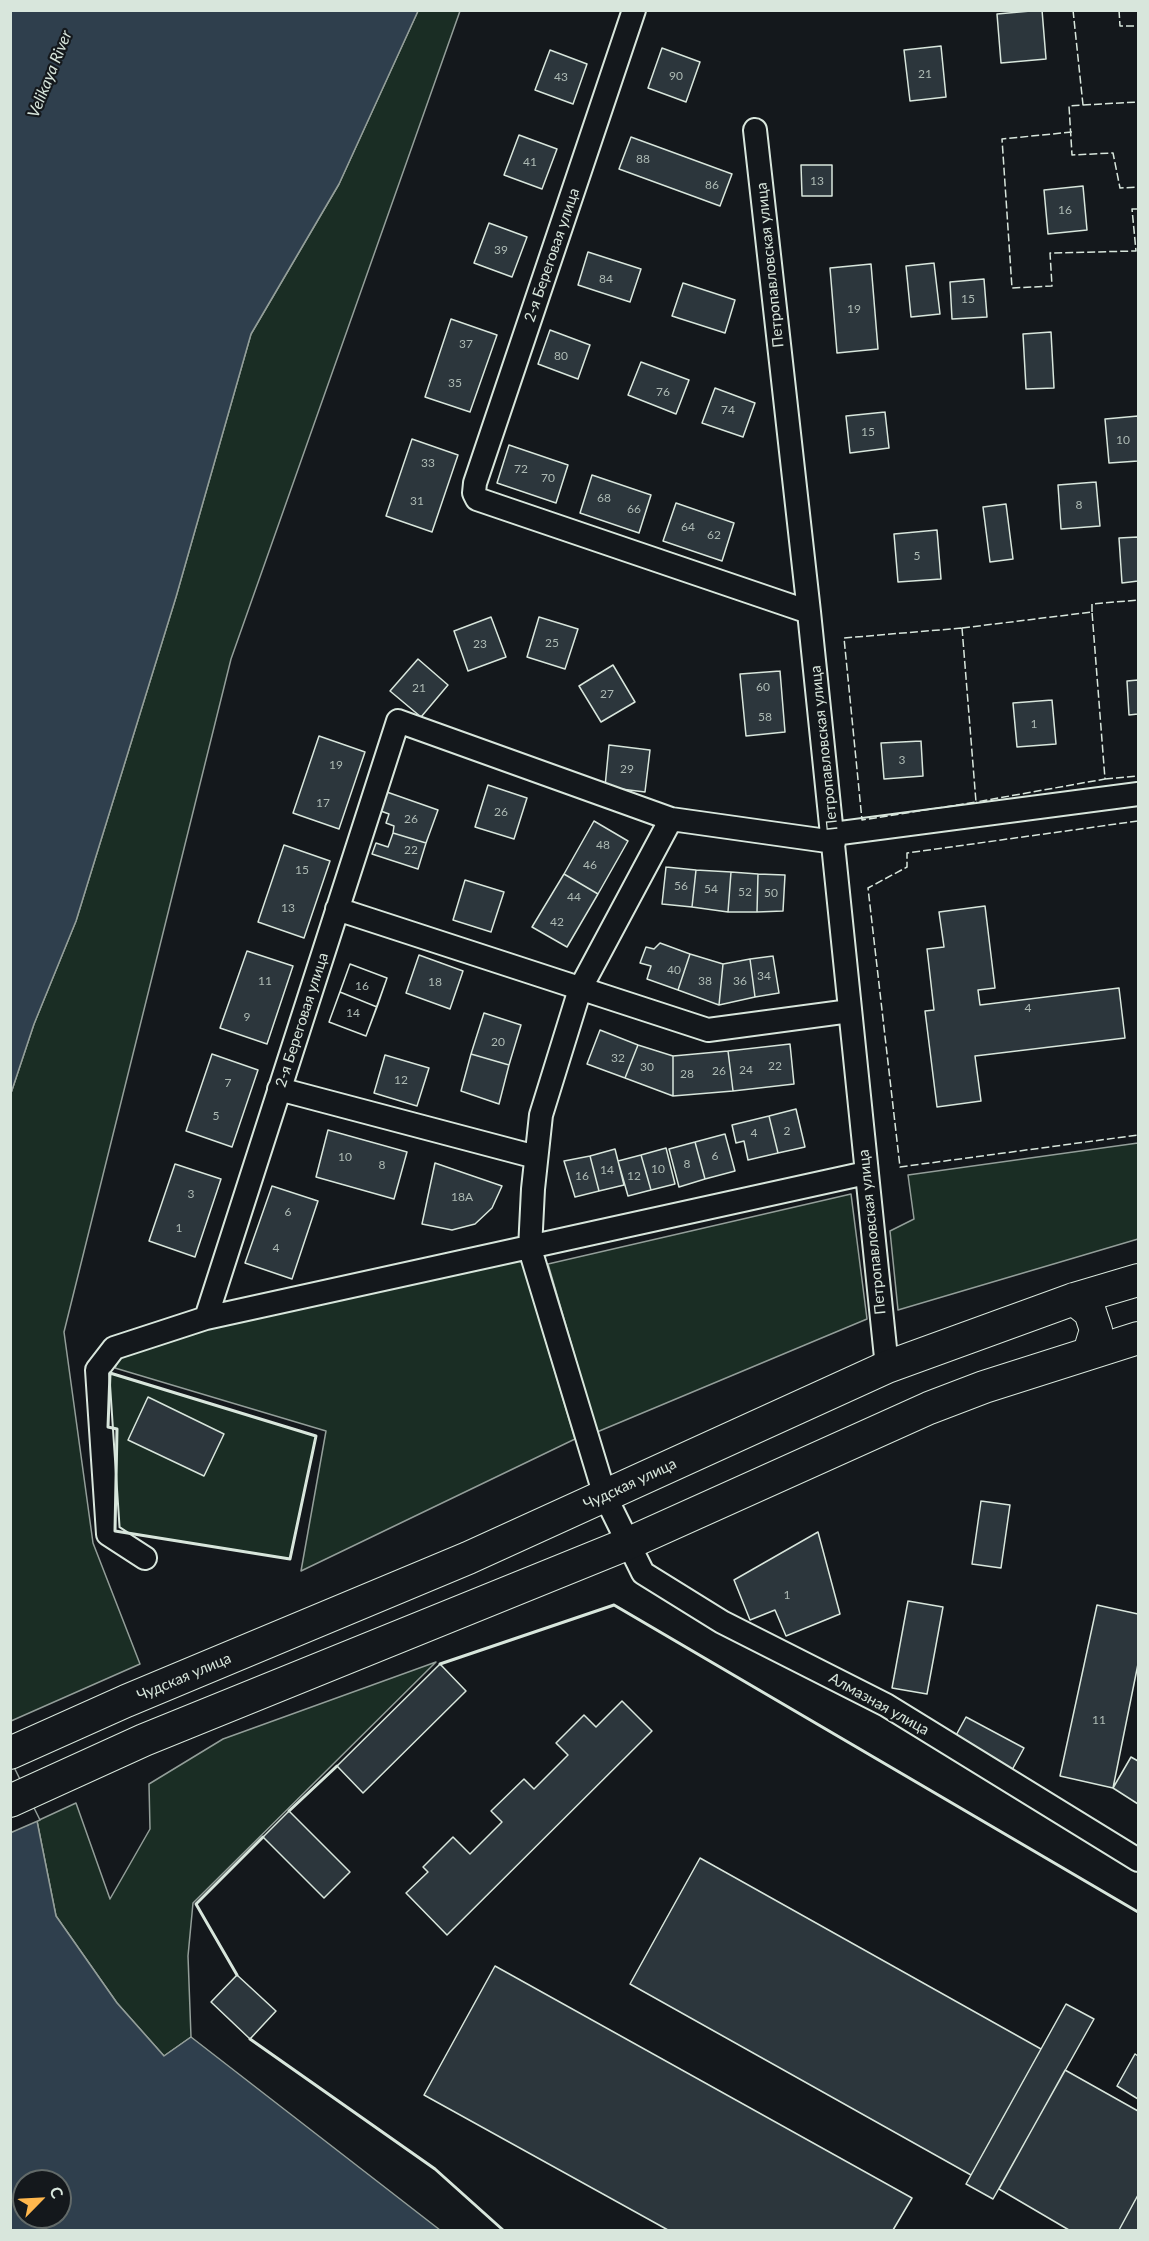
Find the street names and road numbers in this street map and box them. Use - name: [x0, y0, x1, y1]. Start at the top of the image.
- street label: Петропавловская улица: [752, 182, 788, 348]
- street label: 2-я Береговая улица: [521, 186, 583, 324]
- street label: Петропавловская улица: [806, 665, 842, 831]
- street label: 2-я Береговая улица: [272, 950, 332, 1090]
- street label: Петропавловская улица: [854, 1149, 890, 1315]
- street label: Чудская улица: [581, 1455, 679, 1513]
- street label: Чудская улица: [134, 1649, 234, 1705]
- street label: Алмазная улица: [826, 1669, 932, 1739]

